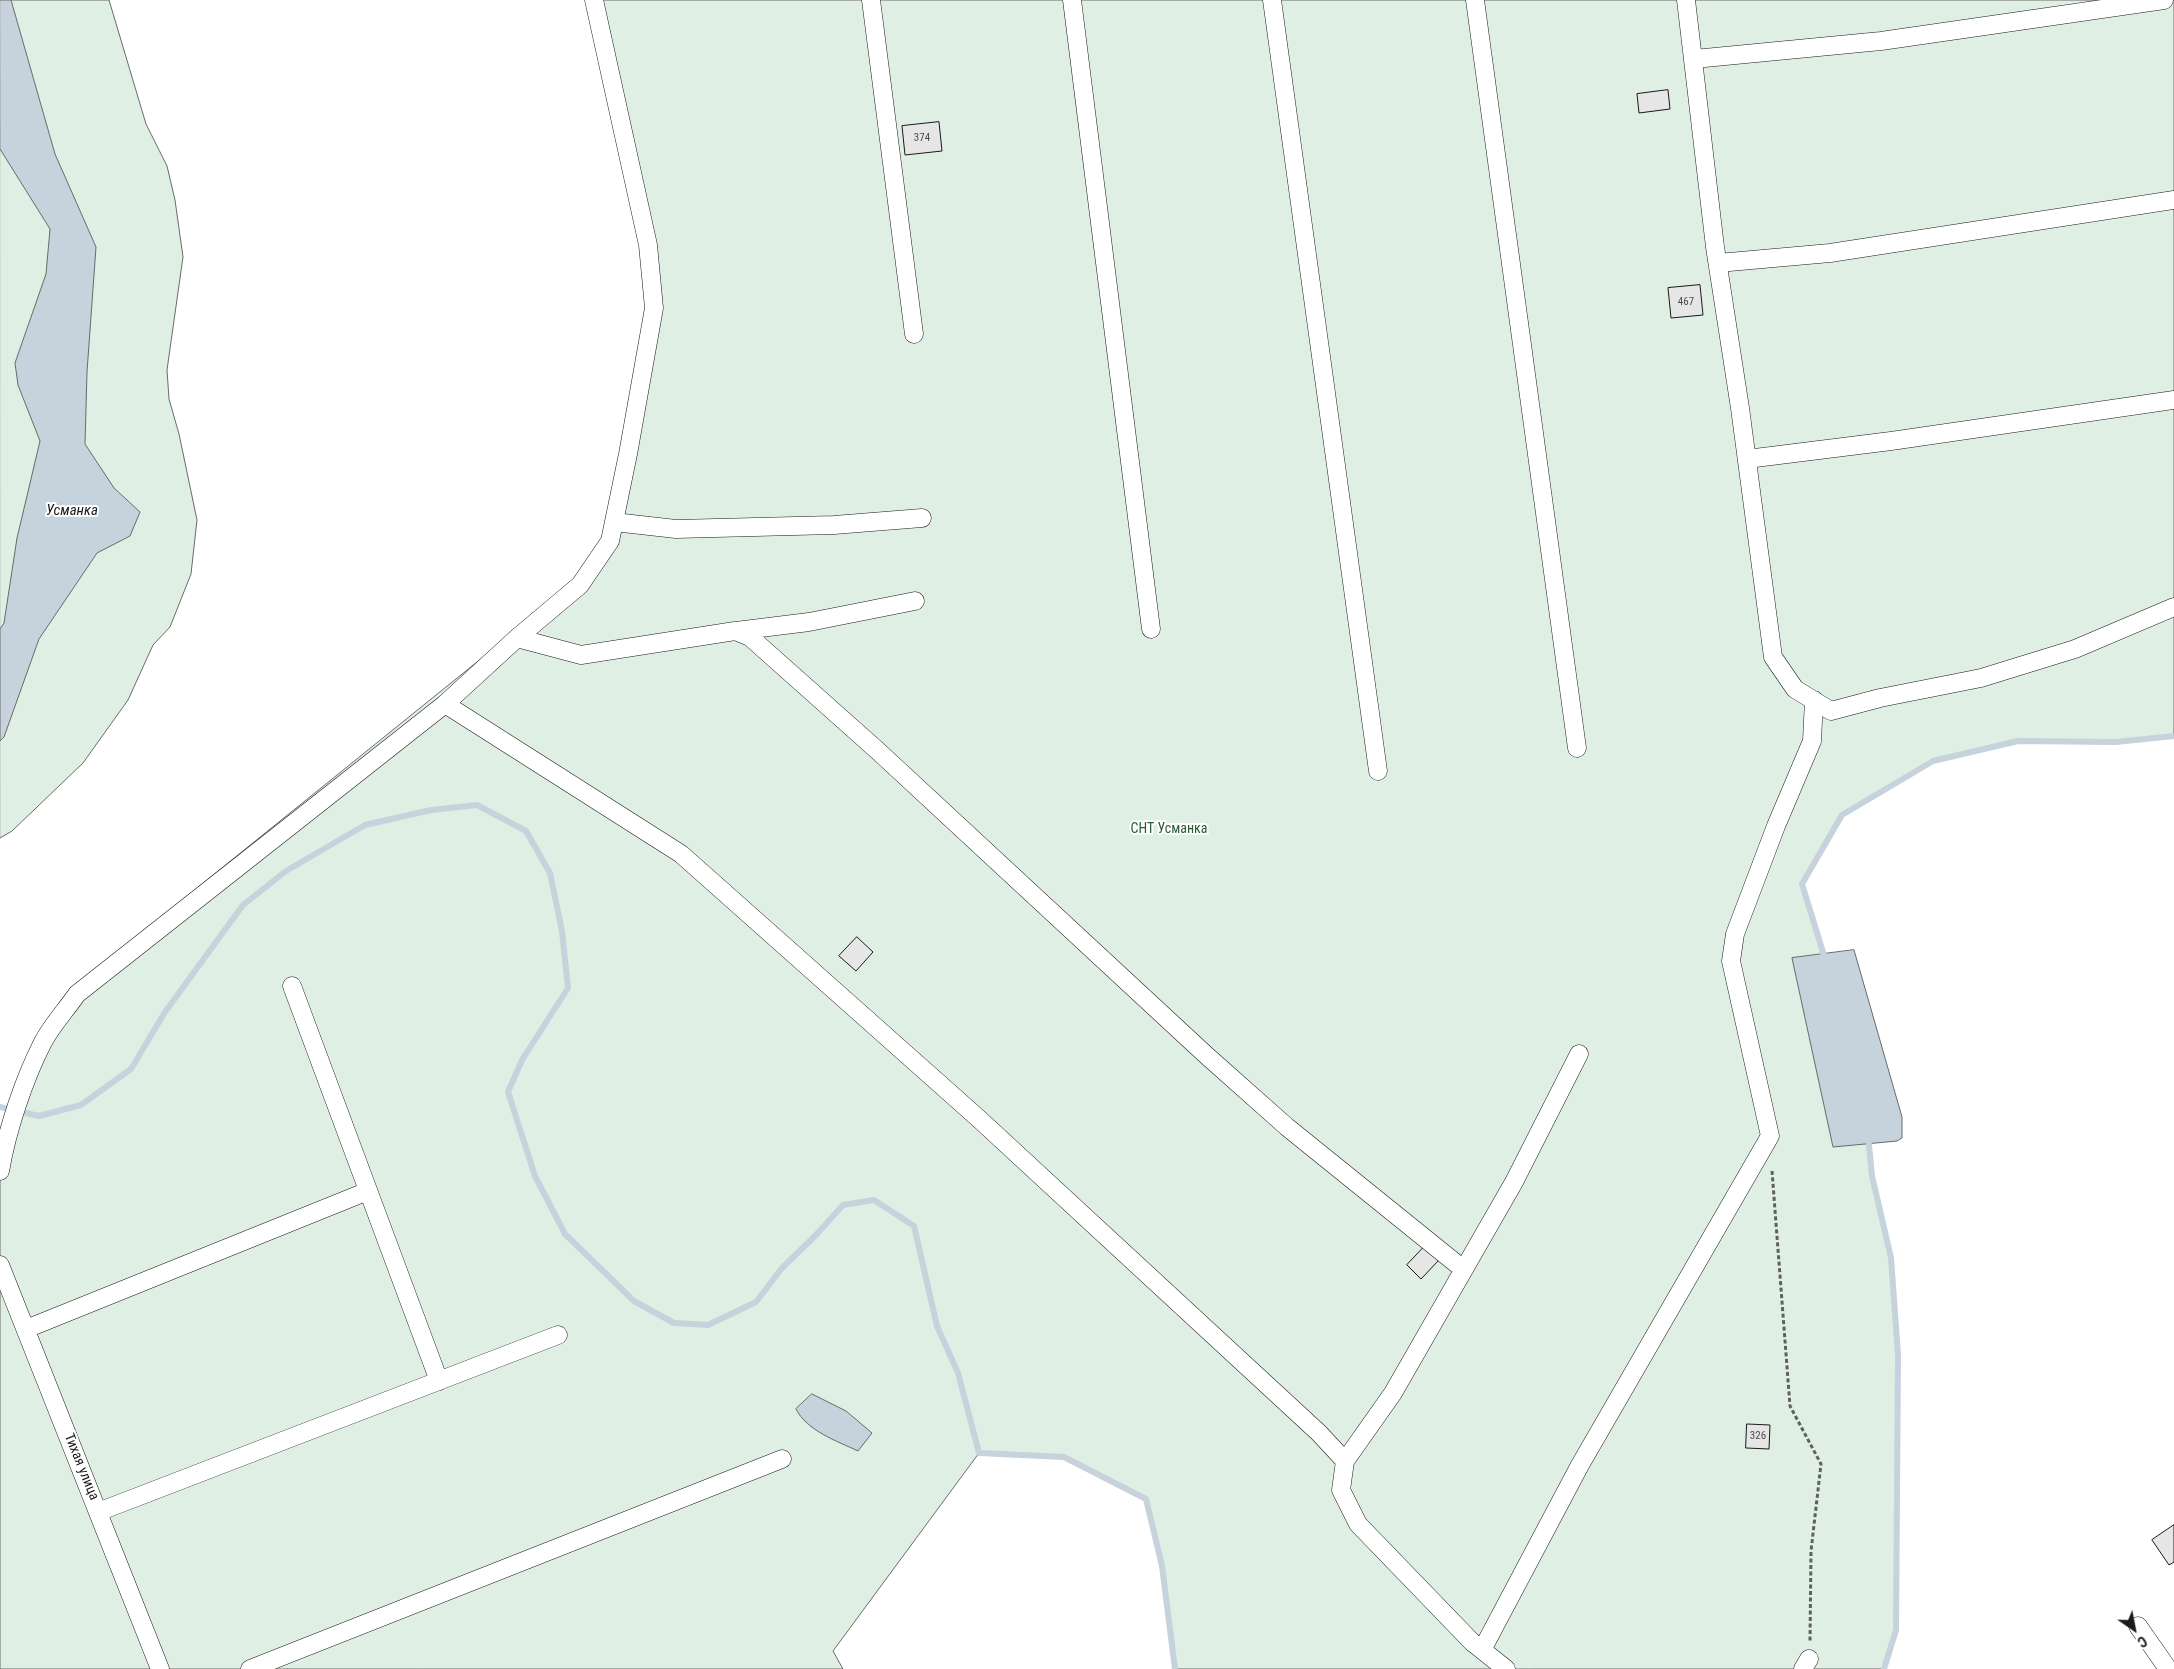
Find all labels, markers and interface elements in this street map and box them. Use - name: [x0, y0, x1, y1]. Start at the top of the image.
- house number: 374: [914, 131, 930, 145]
- house number: 467: [1678, 295, 1694, 309]
- water label: Усманка: [46, 502, 98, 520]
- park label: СНТ Усманка: [1131, 821, 1207, 837]
- house number: 326: [1750, 1429, 1766, 1443]
- street label: Тихая улица: [60, 1431, 102, 1503]
- north arrow: [2109, 1604, 2159, 1654]
- text: С: [2134, 1633, 2150, 1650]

